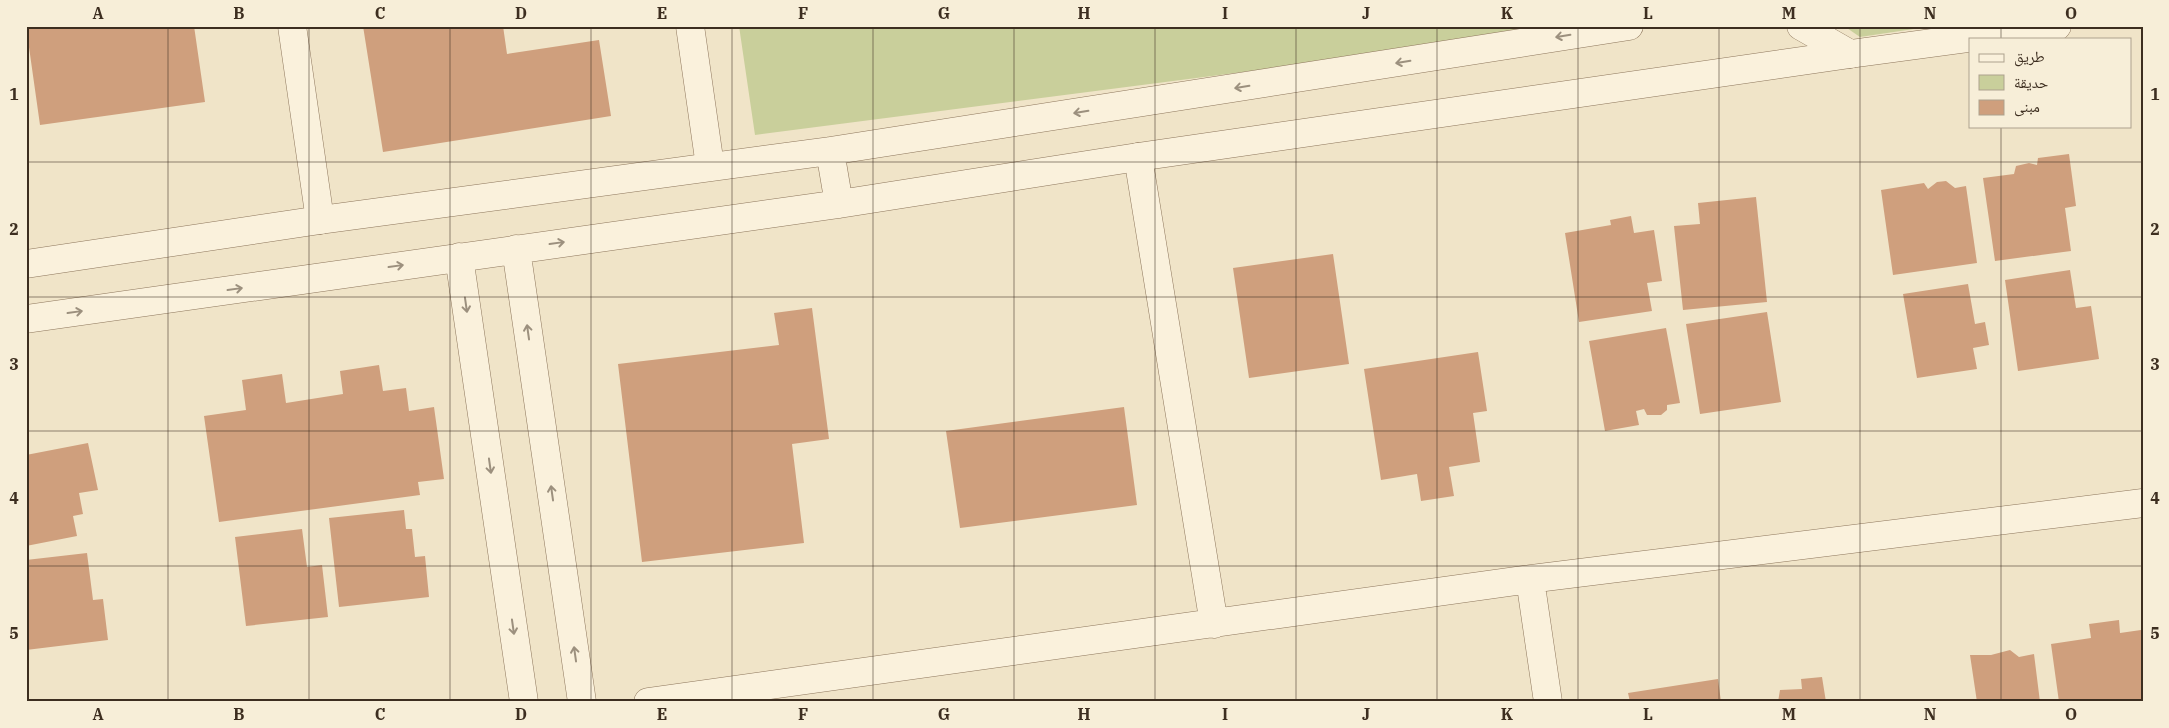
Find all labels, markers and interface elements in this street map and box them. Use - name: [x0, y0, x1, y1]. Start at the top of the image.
- text: A: [92, 3, 104, 23]
- text: B: [233, 3, 245, 23]
- text: C: [375, 3, 385, 23]
- text: D: [515, 3, 527, 23]
- text: E: [657, 3, 667, 23]
- text: F: [798, 3, 808, 23]
- text: G: [938, 3, 950, 23]
- text: H: [1078, 3, 1091, 23]
- text: I: [1222, 3, 1228, 23]
- text: J: [1362, 3, 1370, 23]
- text: K: [1501, 3, 1514, 23]
- text: L: [1643, 3, 1653, 23]
- text: M: [1782, 3, 1796, 23]
- text: N: [1924, 3, 1936, 23]
- text: O: [2065, 3, 2077, 23]
- one-way arrow: [1555, 32, 1571, 42]
- legend: [1969, 38, 2132, 128]
- text: طريق: [2014, 47, 2045, 67]
- one-way arrow: [1395, 57, 1411, 67]
- text: حديقة: [2014, 73, 2049, 92]
- one-way arrow: [1234, 82, 1250, 92]
- text: 1: [9, 84, 19, 104]
- text: 1: [2150, 84, 2160, 104]
- text: مبنى: [2014, 97, 2040, 117]
- one-way arrow: [1074, 107, 1090, 117]
- text: 2: [9, 219, 19, 239]
- text: 2: [2150, 219, 2160, 239]
- one-way arrow: [549, 238, 565, 248]
- one-way arrow: [388, 260, 404, 270]
- one-way arrow: [227, 284, 243, 294]
- one-way arrow: [461, 297, 471, 313]
- one-way arrow: [66, 307, 82, 317]
- one-way arrow: [523, 324, 533, 340]
- text: 3: [9, 354, 19, 374]
- text: 3: [2150, 354, 2160, 374]
- one-way arrow: [485, 457, 495, 473]
- one-way arrow: [546, 485, 556, 501]
- text: 4: [9, 488, 19, 508]
- text: 4: [2150, 488, 2160, 508]
- one-way arrow: [508, 618, 518, 634]
- text: 5: [9, 623, 19, 643]
- text: 5: [2150, 623, 2160, 643]
- one-way arrow: [570, 646, 580, 662]
- text: A: [92, 704, 104, 724]
- text: B: [233, 704, 245, 724]
- text: C: [375, 704, 385, 724]
- text: D: [515, 704, 527, 724]
- text: E: [657, 704, 667, 724]
- text: F: [798, 704, 808, 724]
- text: G: [938, 704, 950, 724]
- text: H: [1078, 704, 1091, 724]
- text: I: [1222, 704, 1228, 724]
- text: J: [1362, 704, 1370, 724]
- text: K: [1501, 704, 1514, 724]
- text: L: [1643, 704, 1653, 724]
- text: M: [1782, 704, 1796, 724]
- text: N: [1924, 704, 1936, 724]
- text: O: [2065, 704, 2077, 724]

